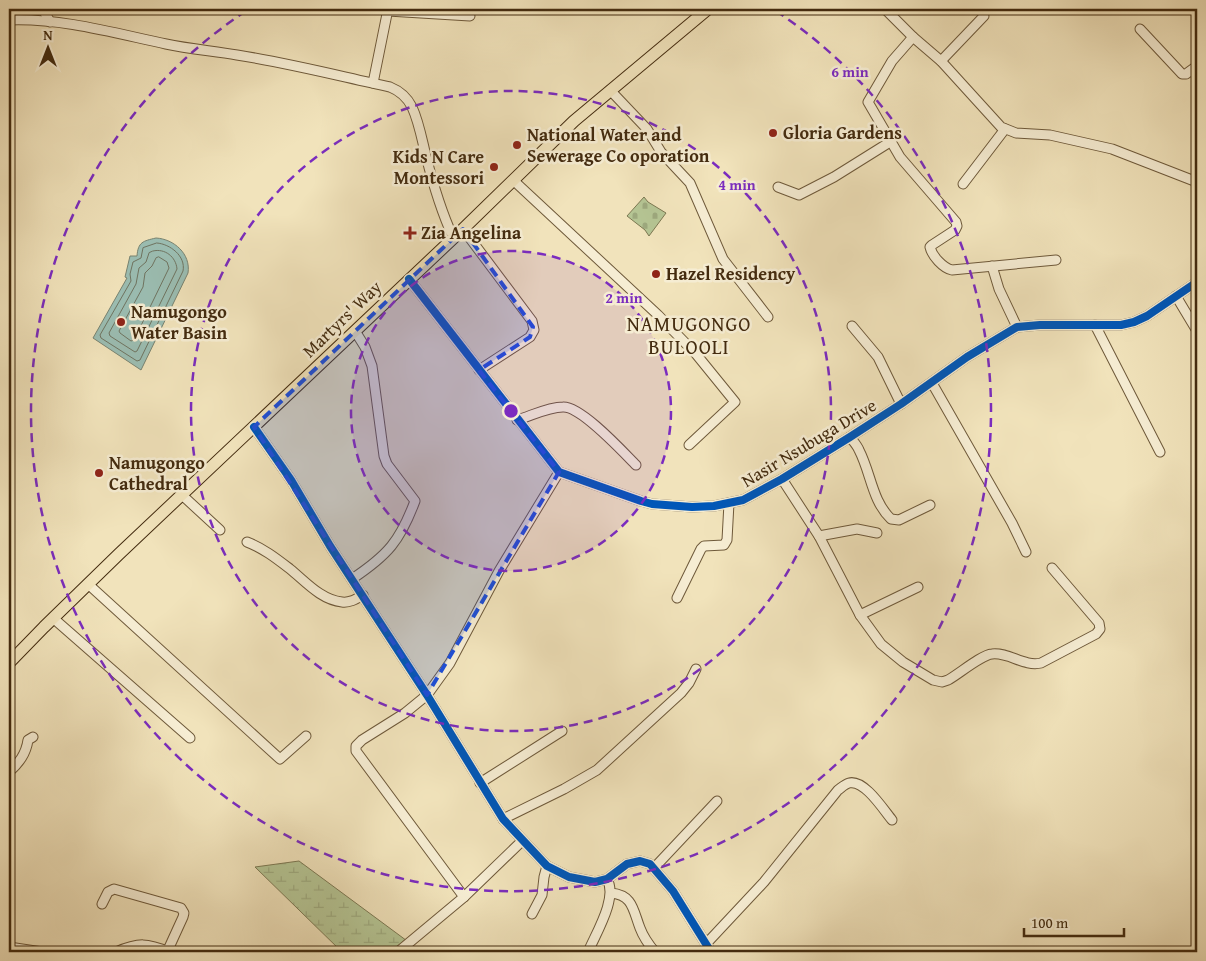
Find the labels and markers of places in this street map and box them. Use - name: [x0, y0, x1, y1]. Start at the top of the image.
- place label: Gloria Gardens: [783, 119, 902, 146]
- place label: National Water and Sewerage Co oporation: [527, 121, 710, 169]
- marker: Gloria Gardens: [767, 127, 779, 139]
- marker: National Water and Sewerage Co oporation: [511, 139, 523, 151]
- place label: Kids N Care Montessori: [393, 143, 484, 191]
- marker: Kids N Care Montessori: [488, 161, 500, 173]
- place label: Zia Angelina: [421, 219, 522, 246]
- marker: Zia Angelina: [403, 226, 417, 240]
- place label: Hazel Residency: [666, 260, 796, 287]
- marker: Hazel Residency: [650, 268, 662, 280]
- place label: Namugongo Water Basin: [131, 298, 227, 346]
- marker: Namugongo Water Basin: [115, 316, 127, 328]
- centre of rings: [502, 402, 520, 420]
- place label: Namugongo Cathedral: [109, 449, 205, 497]
- marker: Namugongo Cathedral: [93, 467, 105, 479]

